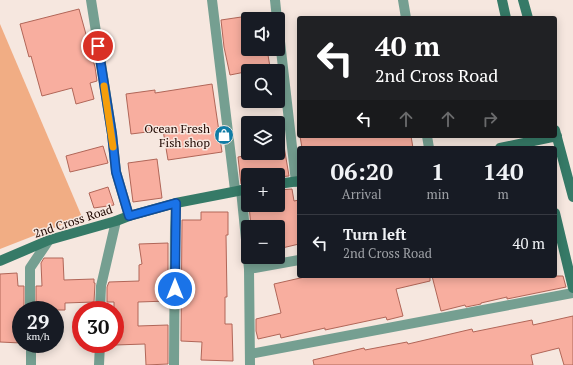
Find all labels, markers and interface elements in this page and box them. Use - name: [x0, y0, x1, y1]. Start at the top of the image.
- map controls: [241, 12, 285, 264]
- button: sound: [241, 12, 285, 56]
- text: 40 m: [375, 27, 440, 64]
- pin: [81, 29, 115, 63]
- icon: left: [309, 32, 361, 84]
- icon: arrive: [87, 35, 109, 57]
- text: 2nd Cross Road: [375, 63, 498, 87]
- button: search: [241, 64, 285, 108]
- icon: left: [353, 108, 375, 130]
- icon: ahead: [395, 108, 417, 130]
- icon: ahead: [437, 108, 459, 130]
- icon: right: [479, 108, 501, 130]
- button: layers: [241, 116, 285, 160]
- place label: Ocean Fresh Fish shop: [144, 121, 210, 150]
- shop icon: Ocean Fresh Fish shop: [213, 124, 235, 146]
- text: 06:20: [330, 155, 393, 187]
- text: 1: [431, 155, 445, 187]
- text: 140: [483, 155, 523, 187]
- button: +: [241, 168, 285, 212]
- text: Arrival: [342, 185, 382, 203]
- text: min: [426, 185, 449, 203]
- text: m: [498, 185, 509, 203]
- street label: 2nd Cross Road: [32, 201, 115, 241]
- button: −: [241, 220, 285, 264]
- text: Turn left: [343, 224, 407, 244]
- icon: left: [309, 232, 331, 254]
- text: 40 m: [512, 233, 545, 253]
- text: 2nd Cross Road: [343, 244, 432, 262]
- position arrow: [154, 268, 196, 310]
- speed limit sign: 30: [72, 301, 124, 353]
- text: 29: [27, 308, 49, 335]
- text: km/h: [26, 330, 50, 343]

